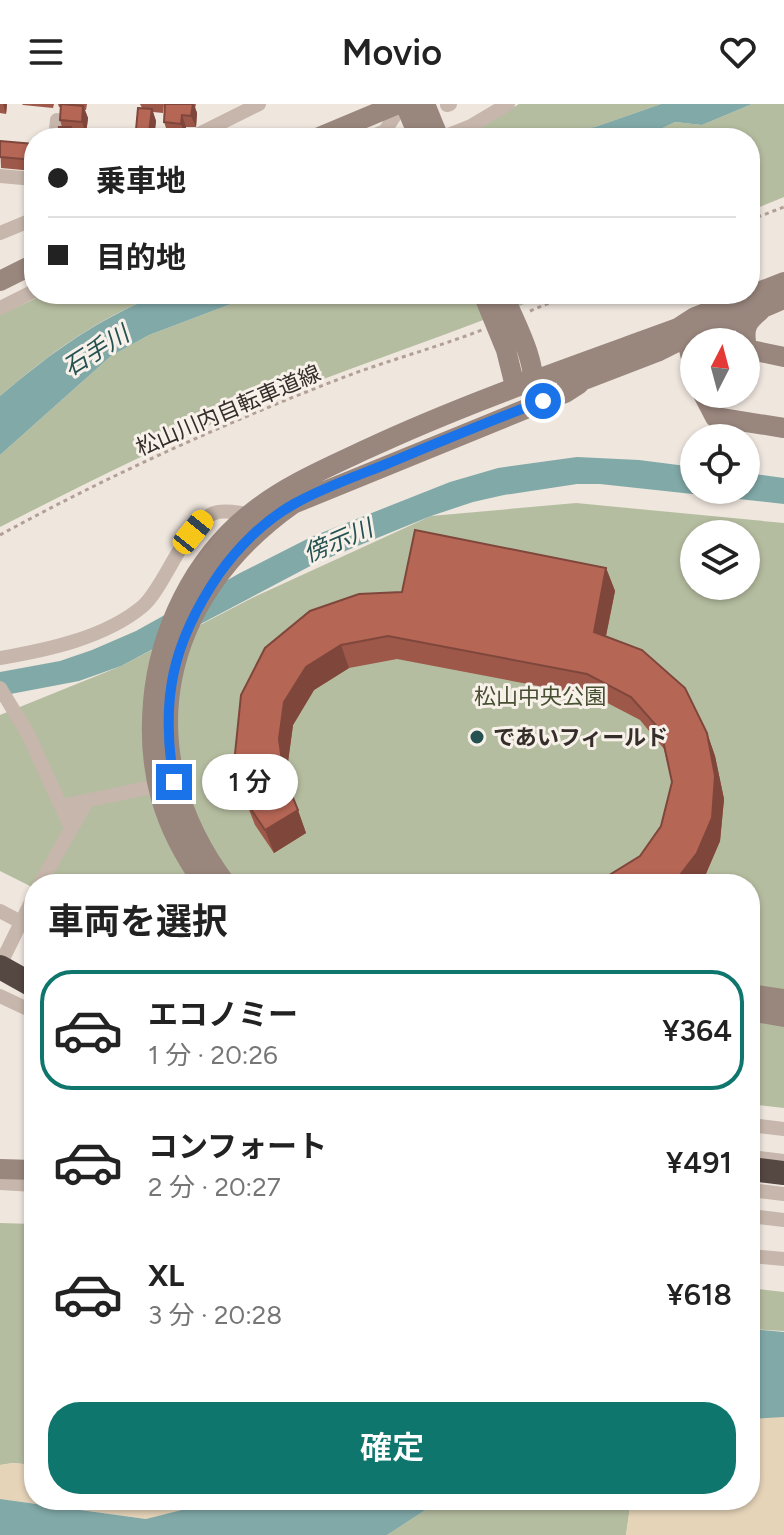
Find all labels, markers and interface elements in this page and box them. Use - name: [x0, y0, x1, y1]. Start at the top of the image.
- icon: menu: [24, 30, 68, 74]
- icon: heart: [716, 30, 760, 74]
- text: Movio: [342, 31, 442, 74]
- text: 乗車地: [96, 162, 186, 199]
- text: 目的地: [96, 239, 186, 276]
- water label: 石手川: [58, 318, 136, 382]
- north arrow: [680, 328, 760, 408]
- map controls: [680, 328, 760, 600]
- street label: 松山川内自転車道線: [132, 359, 325, 462]
- route start: [525, 383, 561, 419]
- button: locate: [680, 424, 760, 504]
- car: [169, 506, 217, 558]
- water label: 傍示川: [299, 512, 379, 568]
- button: layers: [680, 520, 760, 600]
- park label: 松山中央公園: [474, 683, 606, 710]
- place label: であいフィールド: [493, 724, 668, 751]
- marker: であいフィールド: [468, 728, 486, 746]
- callout: 1 分: [202, 754, 298, 810]
- route end: [156, 764, 192, 800]
- text: 1 分: [228, 766, 272, 798]
- text: 車両を選択: [48, 900, 228, 943]
- icon: car: [52, 994, 124, 1066]
- text: エコノミー: [148, 996, 298, 1033]
- text: ¥364: [662, 1012, 732, 1049]
- text: 1 分 · 20:26: [148, 1039, 278, 1071]
- icon: car: [52, 1126, 124, 1198]
- text: コンフォート: [148, 1128, 327, 1165]
- text: ¥491: [666, 1144, 732, 1181]
- text: 2 分 · 20:27: [148, 1171, 281, 1203]
- text: XL: [148, 1257, 184, 1294]
- icon: car: [52, 1258, 124, 1330]
- text: ¥618: [667, 1276, 732, 1313]
- text: 3 分 · 20:28: [148, 1299, 282, 1331]
- button: 確定: [48, 1402, 736, 1494]

